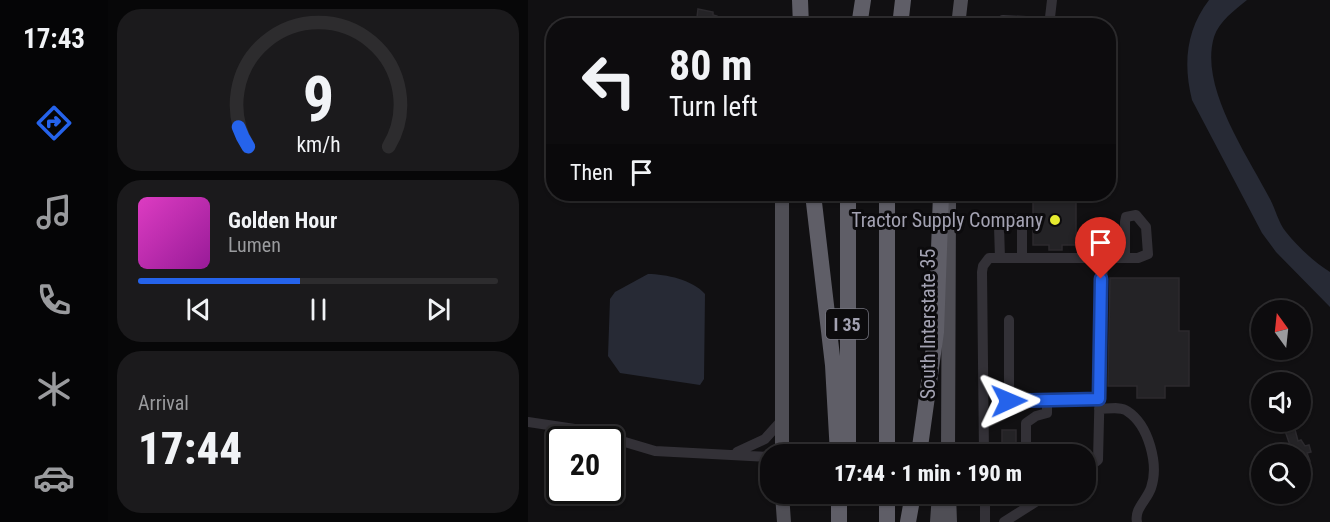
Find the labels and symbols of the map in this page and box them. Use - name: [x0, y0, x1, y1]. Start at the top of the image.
- place label: Tractor Supply Company: [851, 208, 1043, 232]
- marker: Tractor Supply Company: [1048, 213, 1062, 227]
- pin: [1075, 217, 1126, 279]
- street label: South Interstate 35: [916, 249, 940, 399]
- north arrow: [1251, 300, 1311, 360]
- road number: I 35: [826, 309, 868, 339]
- position arrow: [977, 369, 1041, 433]
- speed limit sign: 20: [546, 426, 624, 504]

